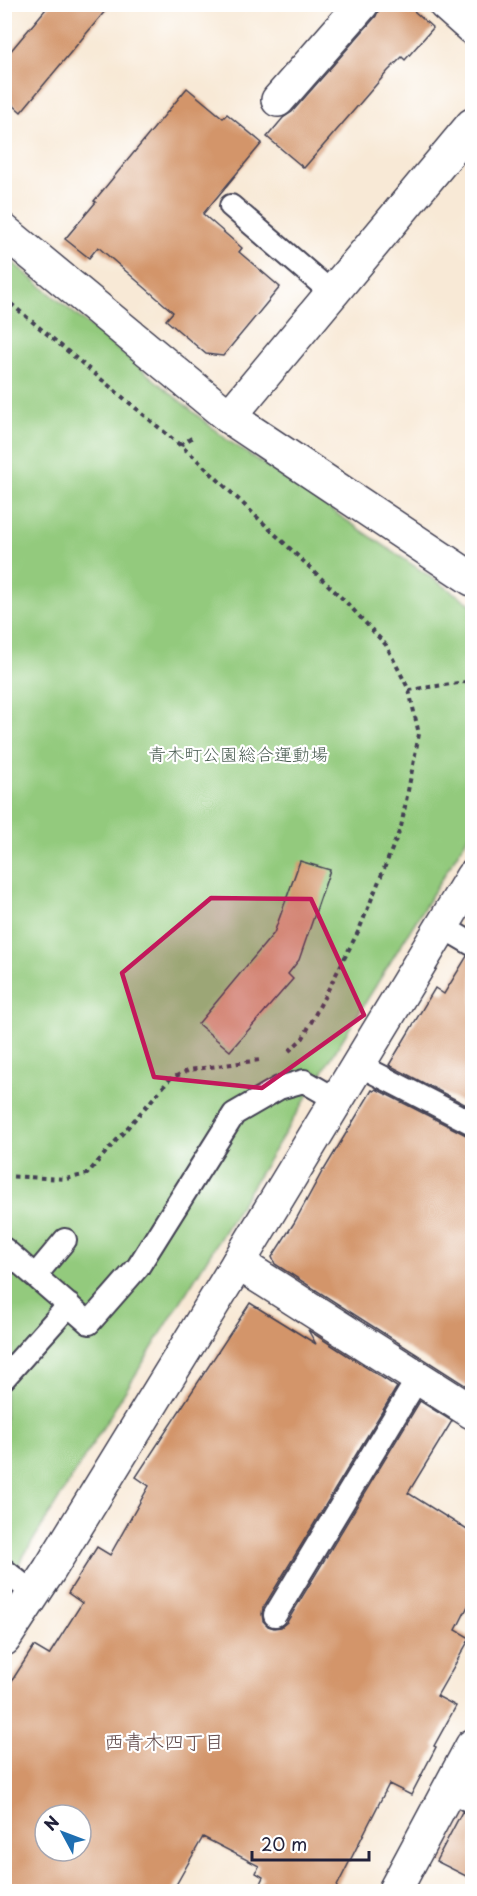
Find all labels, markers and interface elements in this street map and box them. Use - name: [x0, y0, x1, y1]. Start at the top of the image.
- park label: 青木町公園総合運動場: [148, 740, 328, 767]
- district label: 西青木四丁目: [104, 1726, 224, 1756]
- north arrow: [33, 1803, 93, 1863]
- text: N: [38, 1810, 64, 1835]
- scale bar: [252, 1824, 369, 1862]
- text: 20 m: [261, 1830, 307, 1857]

